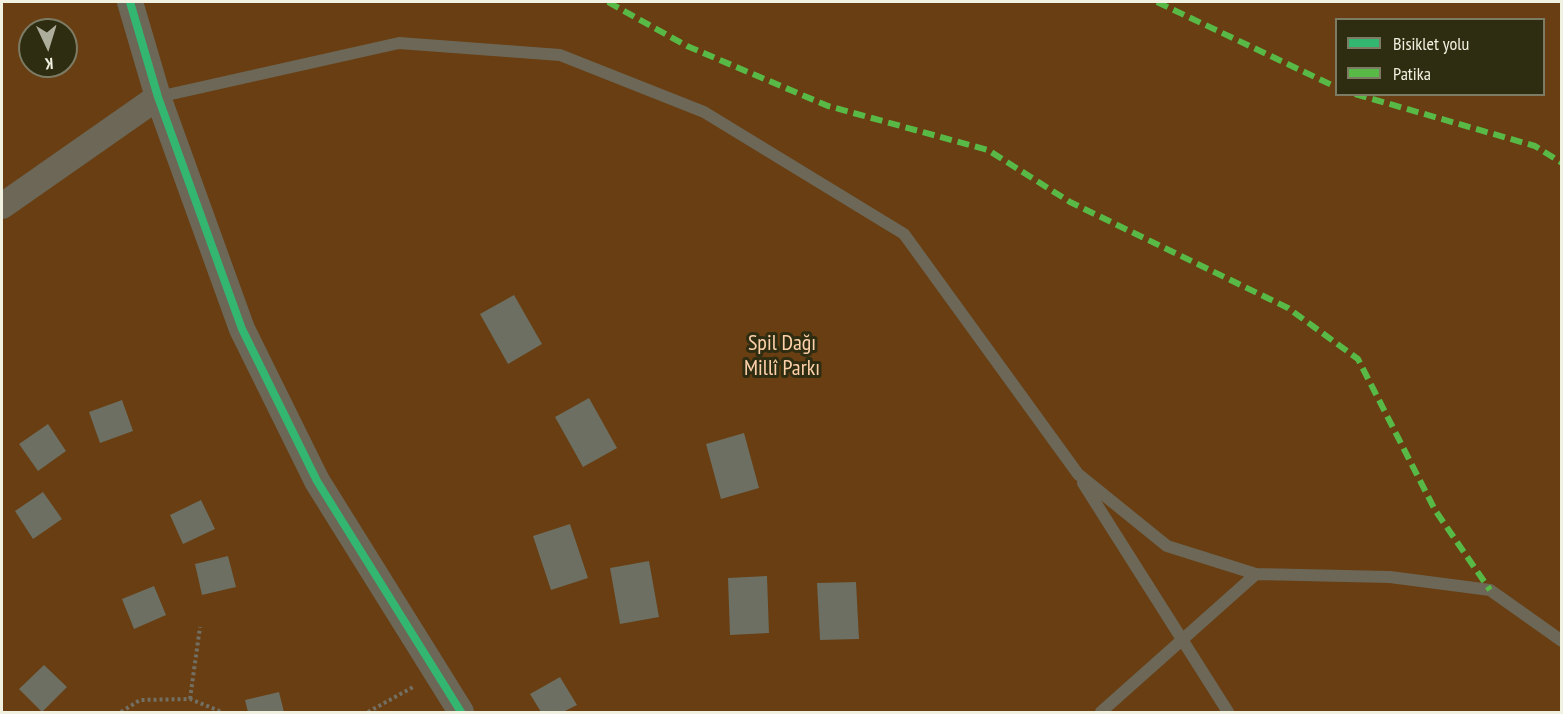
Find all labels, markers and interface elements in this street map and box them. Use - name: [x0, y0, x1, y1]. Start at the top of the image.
- north arrow: [18, 18, 78, 78]
- legend: [1335, 18, 1545, 96]
- text: Bisiklet yolu: [1393, 32, 1469, 55]
- text: K: [44, 54, 54, 74]
- text: Patika: [1393, 62, 1431, 85]
- park label: Spil Dağı Millî Parkı: [744, 331, 820, 382]

